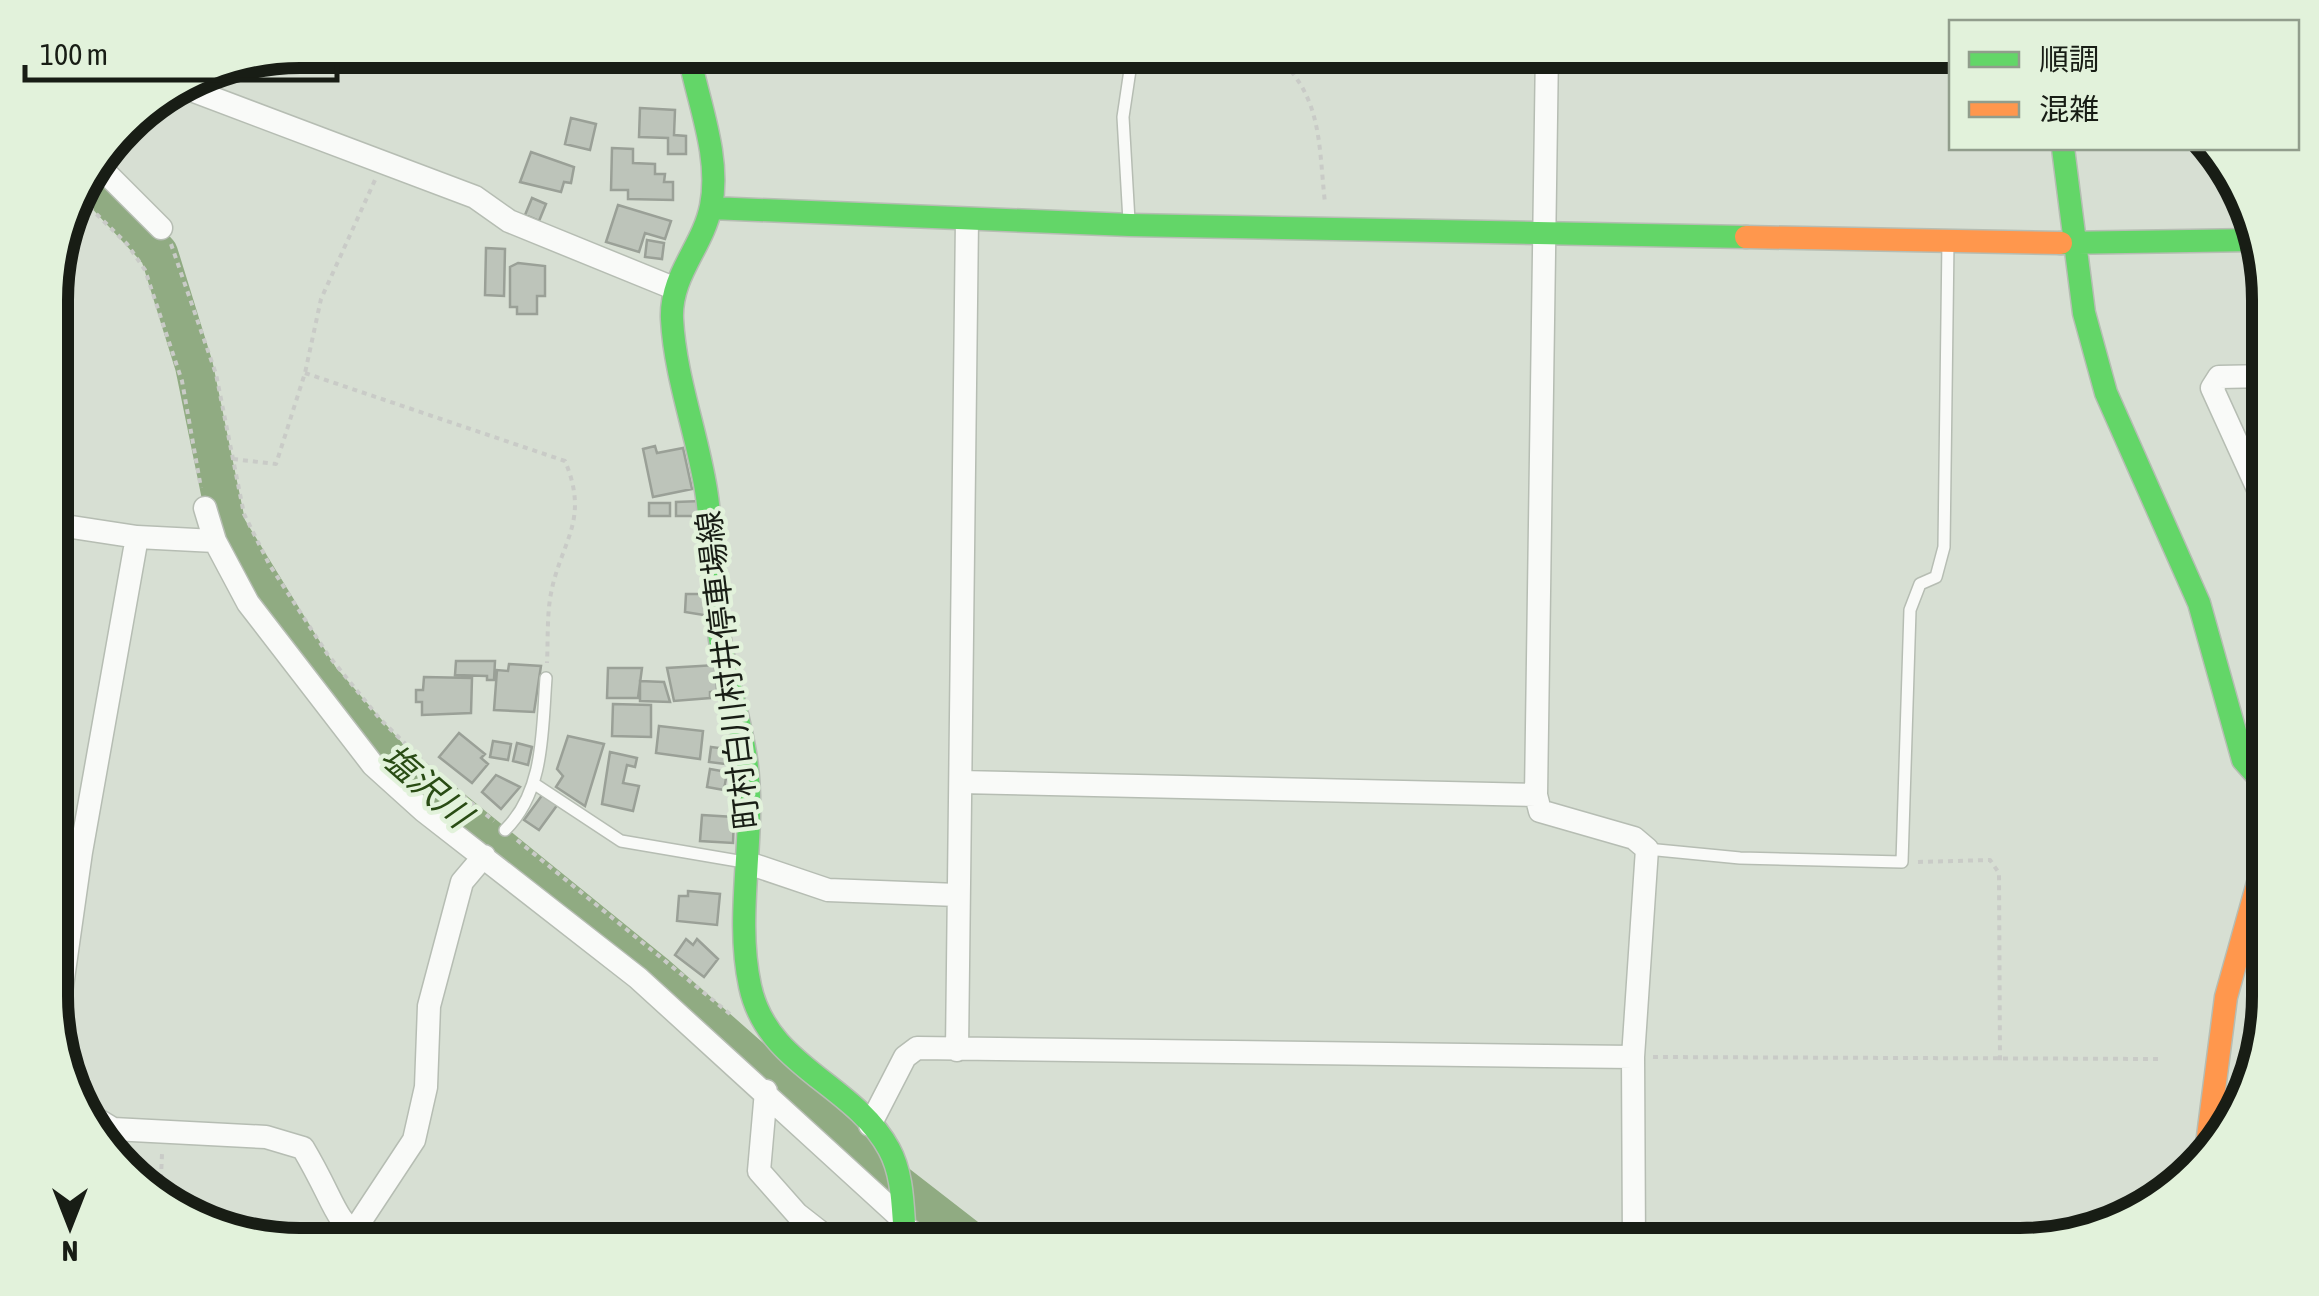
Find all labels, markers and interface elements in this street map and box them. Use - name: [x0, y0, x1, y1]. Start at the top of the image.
- scale bar: [25, 20, 338, 82]
- legend: [1949, 20, 2299, 150]
- text: 100 m: [40, 37, 108, 71]
- text: 順調: [2039, 42, 2099, 76]
- text: 混雑: [2039, 92, 2099, 126]
- street label: 町村白川村井停車場線: [690, 509, 765, 831]
- water label: 塩沢川: [374, 736, 482, 837]
- north arrow: [20, 1176, 120, 1276]
- text: N: [62, 1235, 78, 1267]

